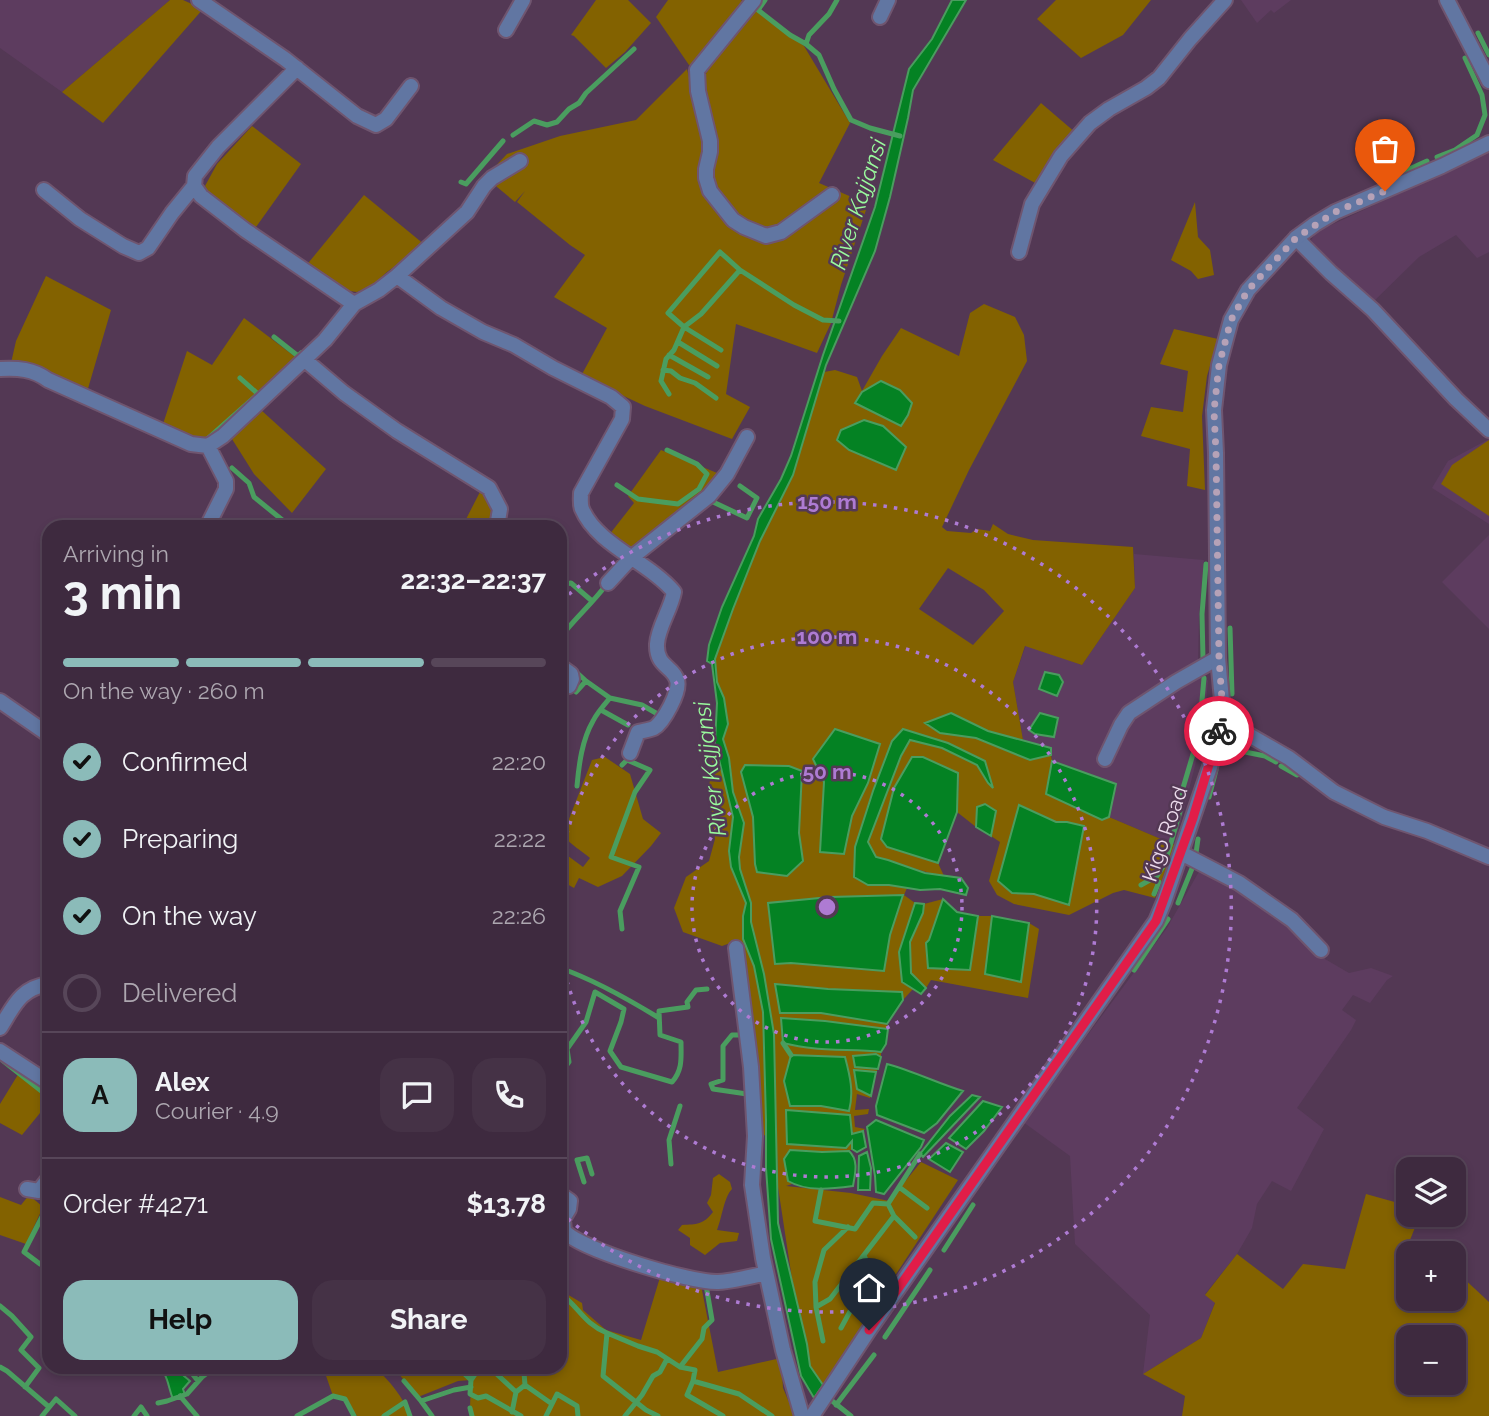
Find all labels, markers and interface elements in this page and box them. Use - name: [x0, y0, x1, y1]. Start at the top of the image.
- pin: [1355, 119, 1415, 191]
- icon: bag: [1366, 130, 1404, 168]
- water label: River Kajjansi: [824, 134, 892, 273]
- text: 150 m: [797, 489, 857, 514]
- text: Arriving in: [63, 540, 169, 567]
- text: 22:32–22:37: [401, 565, 546, 595]
- text: 3 min: [63, 566, 182, 620]
- text: 100 m: [797, 624, 857, 649]
- text: On the way · 260 m: [63, 677, 265, 704]
- courier: [1184, 696, 1254, 766]
- water label: River Kajjansi: [688, 699, 731, 838]
- icon: bike: [1200, 712, 1238, 750]
- icon: check: [63, 743, 101, 781]
- text: Confirmed: [122, 747, 248, 777]
- text: 22:20: [492, 748, 546, 775]
- text: 50 m: [802, 759, 852, 784]
- street label: Kigo Road: [1137, 783, 1193, 885]
- icon: check: [63, 820, 101, 858]
- text: Preparing: [122, 824, 238, 854]
- text: 22:22: [494, 825, 546, 852]
- centre of rings: [815, 895, 839, 919]
- icon: check: [63, 897, 101, 935]
- text: On the way: [122, 901, 257, 931]
- text: 22:26: [492, 902, 546, 929]
- text: Delivered: [122, 978, 237, 1008]
- button: chat: [380, 1058, 454, 1132]
- button: phone: [472, 1058, 546, 1132]
- text: Alex: [155, 1067, 210, 1097]
- text: A: [91, 1080, 109, 1110]
- text: Courier · 4.9: [155, 1097, 279, 1124]
- map controls: [1396, 1157, 1466, 1395]
- button: layers: [1396, 1157, 1466, 1227]
- text: Order #4271: [63, 1189, 208, 1219]
- text: $13.78: [467, 1189, 546, 1219]
- button: +: [1396, 1241, 1466, 1311]
- pin: [839, 1258, 899, 1330]
- icon: home: [850, 1269, 888, 1307]
- button: Help: [63, 1280, 298, 1360]
- button: Share: [312, 1280, 546, 1360]
- button: −: [1396, 1325, 1466, 1395]

